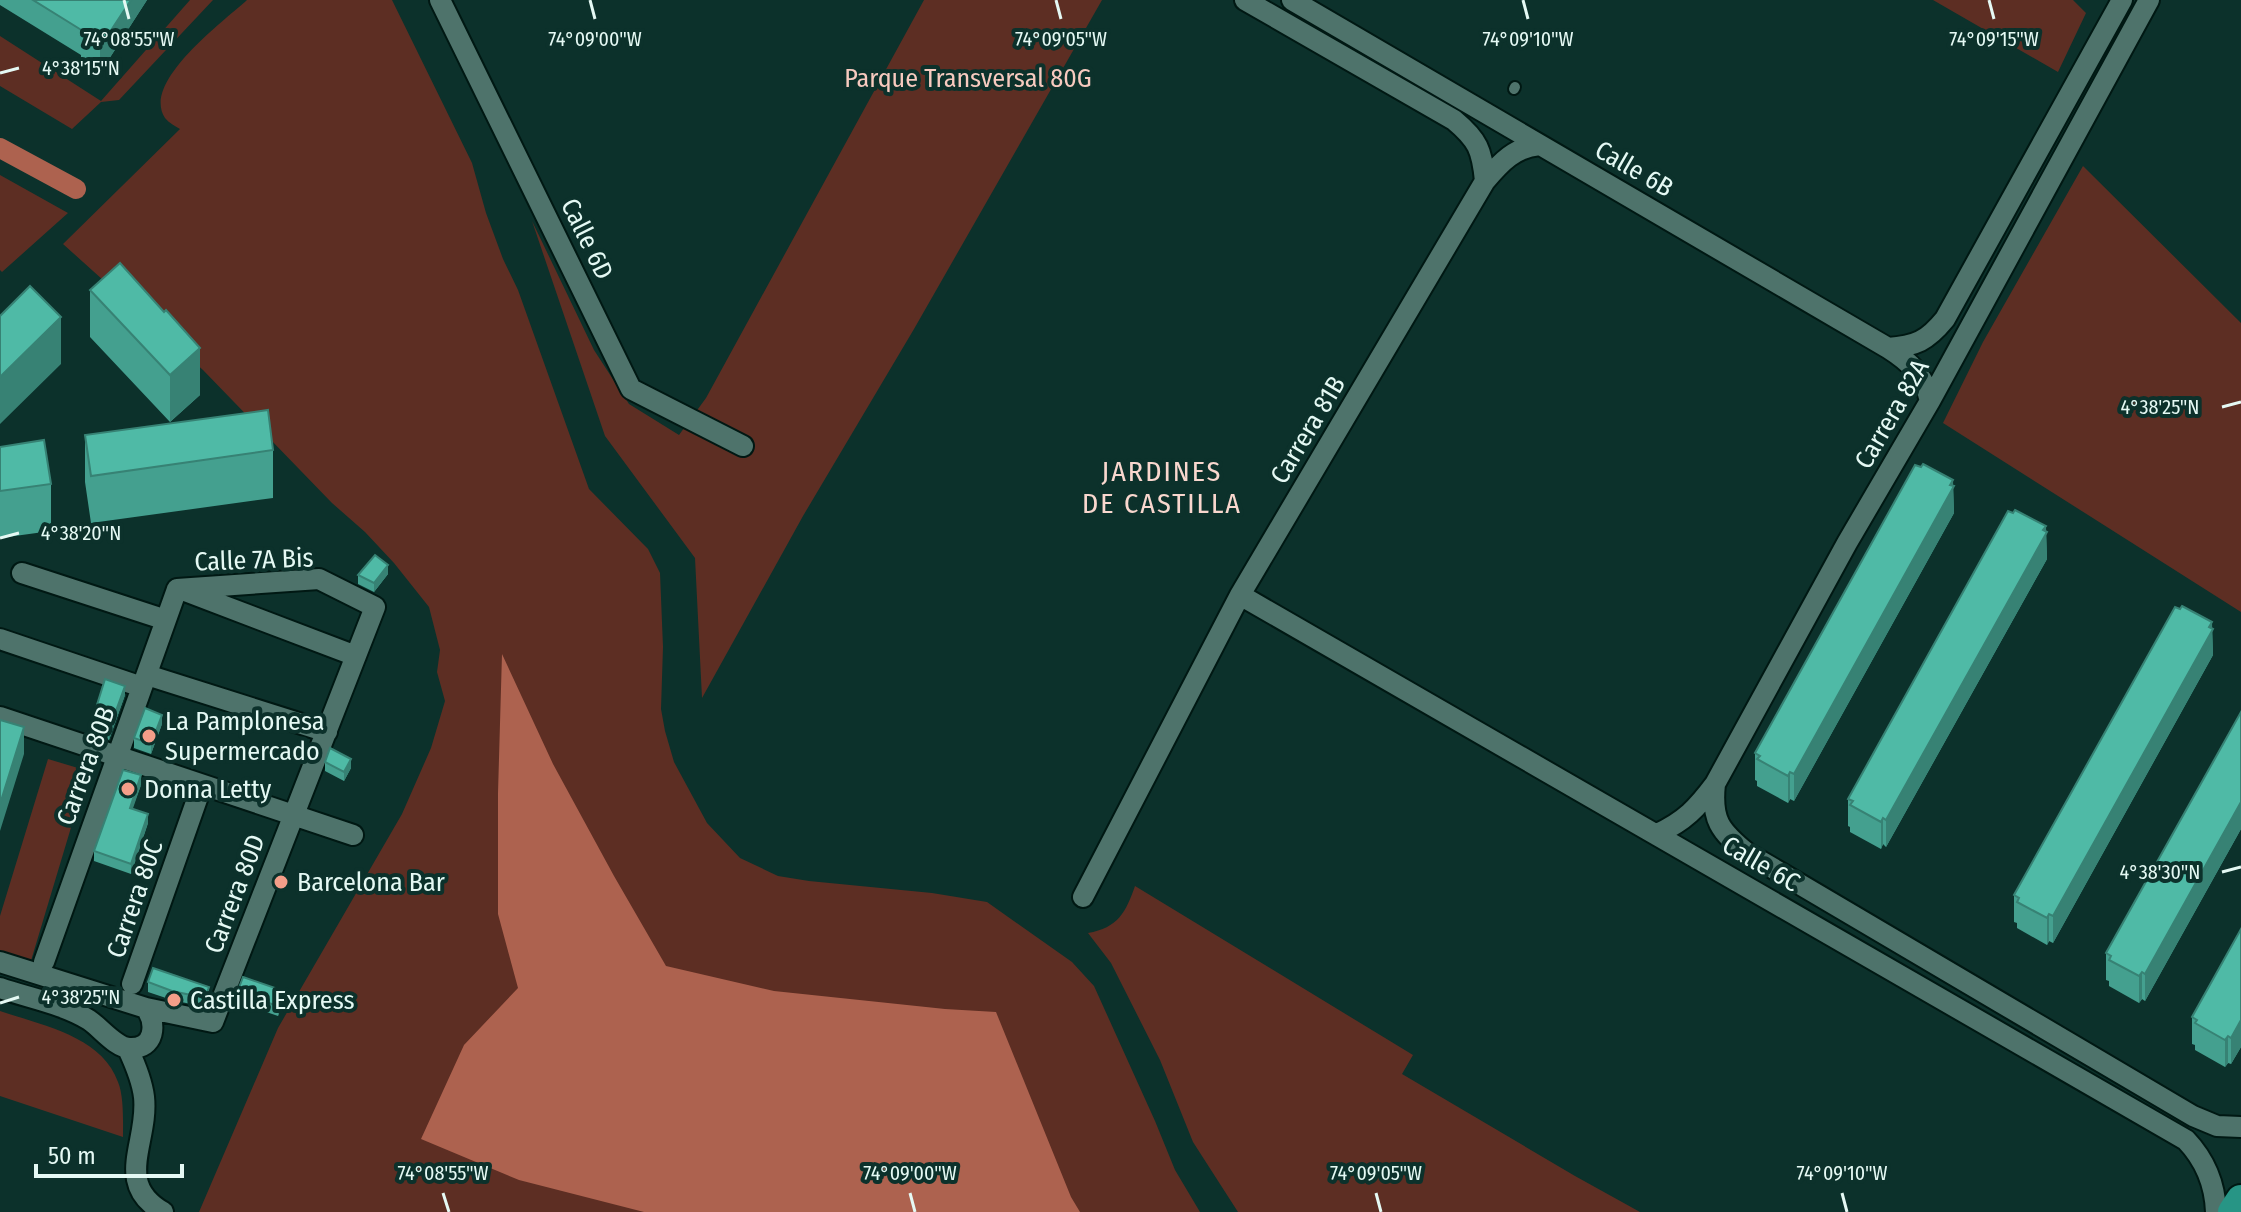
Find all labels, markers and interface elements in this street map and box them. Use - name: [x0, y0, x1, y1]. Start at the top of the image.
- text: 74°08'55"W: [84, 27, 174, 51]
- text: 74°09'00"W: [548, 27, 642, 51]
- text: 74°09'05"W: [1015, 27, 1107, 51]
- text: 74°09'10"W: [1482, 27, 1574, 51]
- text: 74°09'15"W: [1949, 27, 2039, 51]
- text: 4°38'15"N: [42, 56, 120, 80]
- park label: Parque Transversal 80G: [844, 63, 1092, 94]
- street label: Calle 6B: [1589, 134, 1679, 204]
- street label: Calle 6D: [554, 194, 620, 284]
- street label: Carrera 82A: [1848, 354, 1936, 474]
- street label: Carrera 81B: [1264, 371, 1352, 489]
- text: 4°38'25"N: [2121, 395, 2199, 419]
- district label: JARDINES DE CASTILLA: [1082, 455, 1242, 520]
- text: 4°38'20"N: [41, 521, 121, 545]
- street label: Calle 7A Bis: [194, 542, 314, 578]
- street label: Carrera 80B: [50, 703, 122, 829]
- place label: La Pamplonesa Supermercado: [165, 706, 325, 767]
- marker: La Pamplonesa Supermercado: [140, 727, 158, 745]
- place label: Donna Letty: [144, 774, 272, 805]
- marker: Donna Letty: [119, 780, 137, 798]
- street label: Carrera 80D: [198, 830, 272, 958]
- street label: Calle 6C: [1717, 830, 1805, 898]
- street label: Carrera 80C: [100, 836, 170, 962]
- text: 4°38'30"N: [2120, 860, 2200, 884]
- place label: Barcelona Bar: [297, 867, 445, 898]
- marker: Barcelona Bar: [272, 873, 290, 891]
- text: 4°38'25"N: [42, 985, 120, 1009]
- place label: Castilla Express: [190, 985, 355, 1016]
- marker: Castilla Express: [165, 991, 183, 1009]
- scale bar: [36, 1128, 182, 1178]
- text: 50 m: [48, 1142, 96, 1170]
- text: 74°08'55"W: [398, 1161, 488, 1185]
- text: 74°09'00"W: [863, 1161, 957, 1185]
- text: 74°09'05"W: [1330, 1161, 1422, 1185]
- text: 74°09'10"W: [1796, 1161, 1888, 1185]

